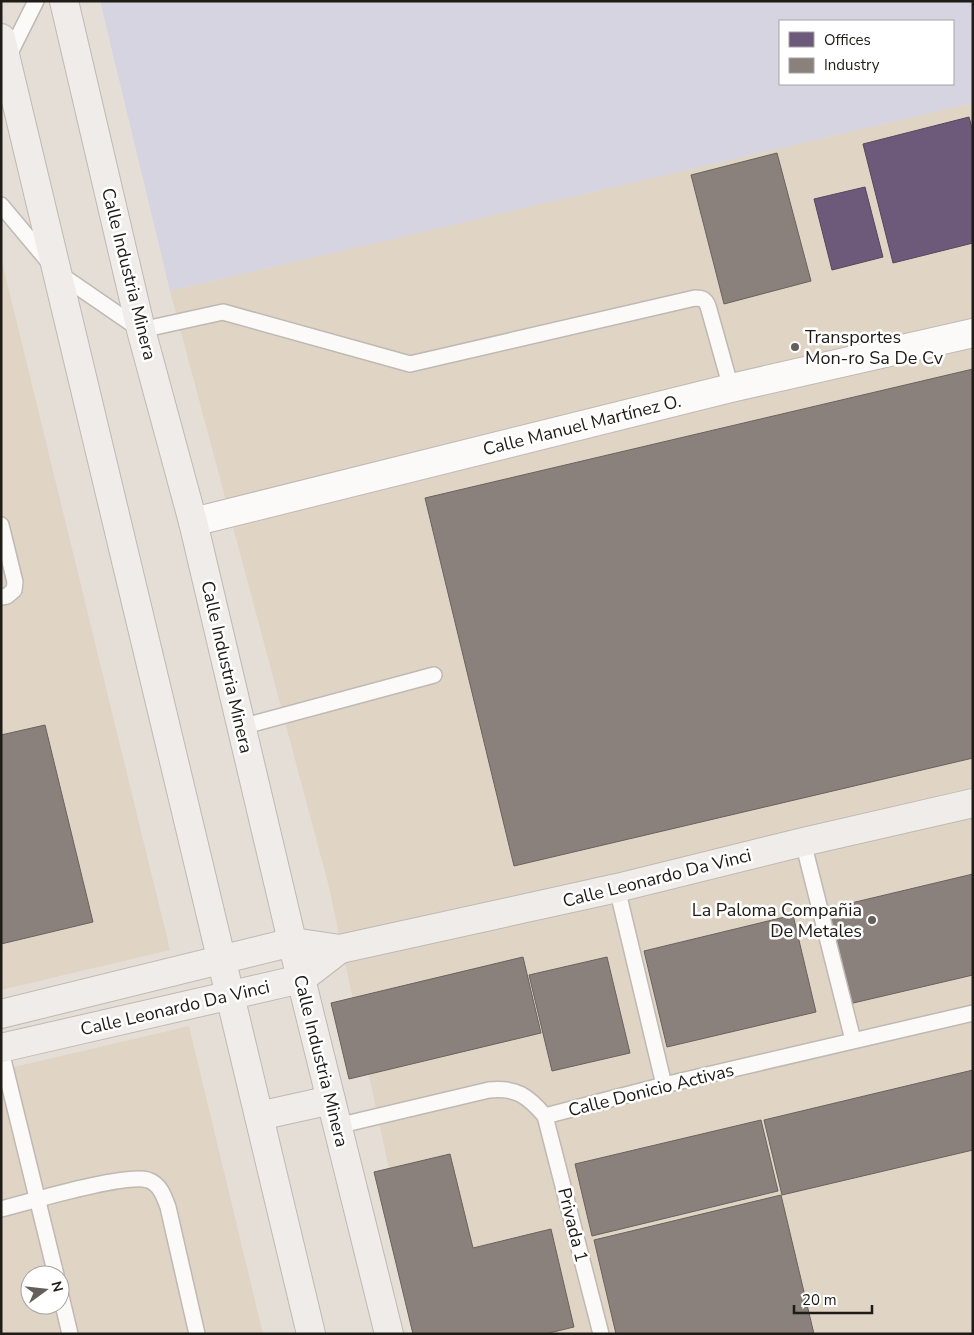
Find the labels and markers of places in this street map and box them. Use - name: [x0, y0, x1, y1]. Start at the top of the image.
- place label: Transportes Mon-ro Sa De Cv: [805, 325, 944, 370]
- marker: Transportes Mon-ro Sa De Cv: [789, 341, 801, 353]
- place label: La Paloma Compañia De Metales: [692, 898, 862, 943]
- marker: La Paloma Compañia De Metales: [866, 914, 878, 926]

